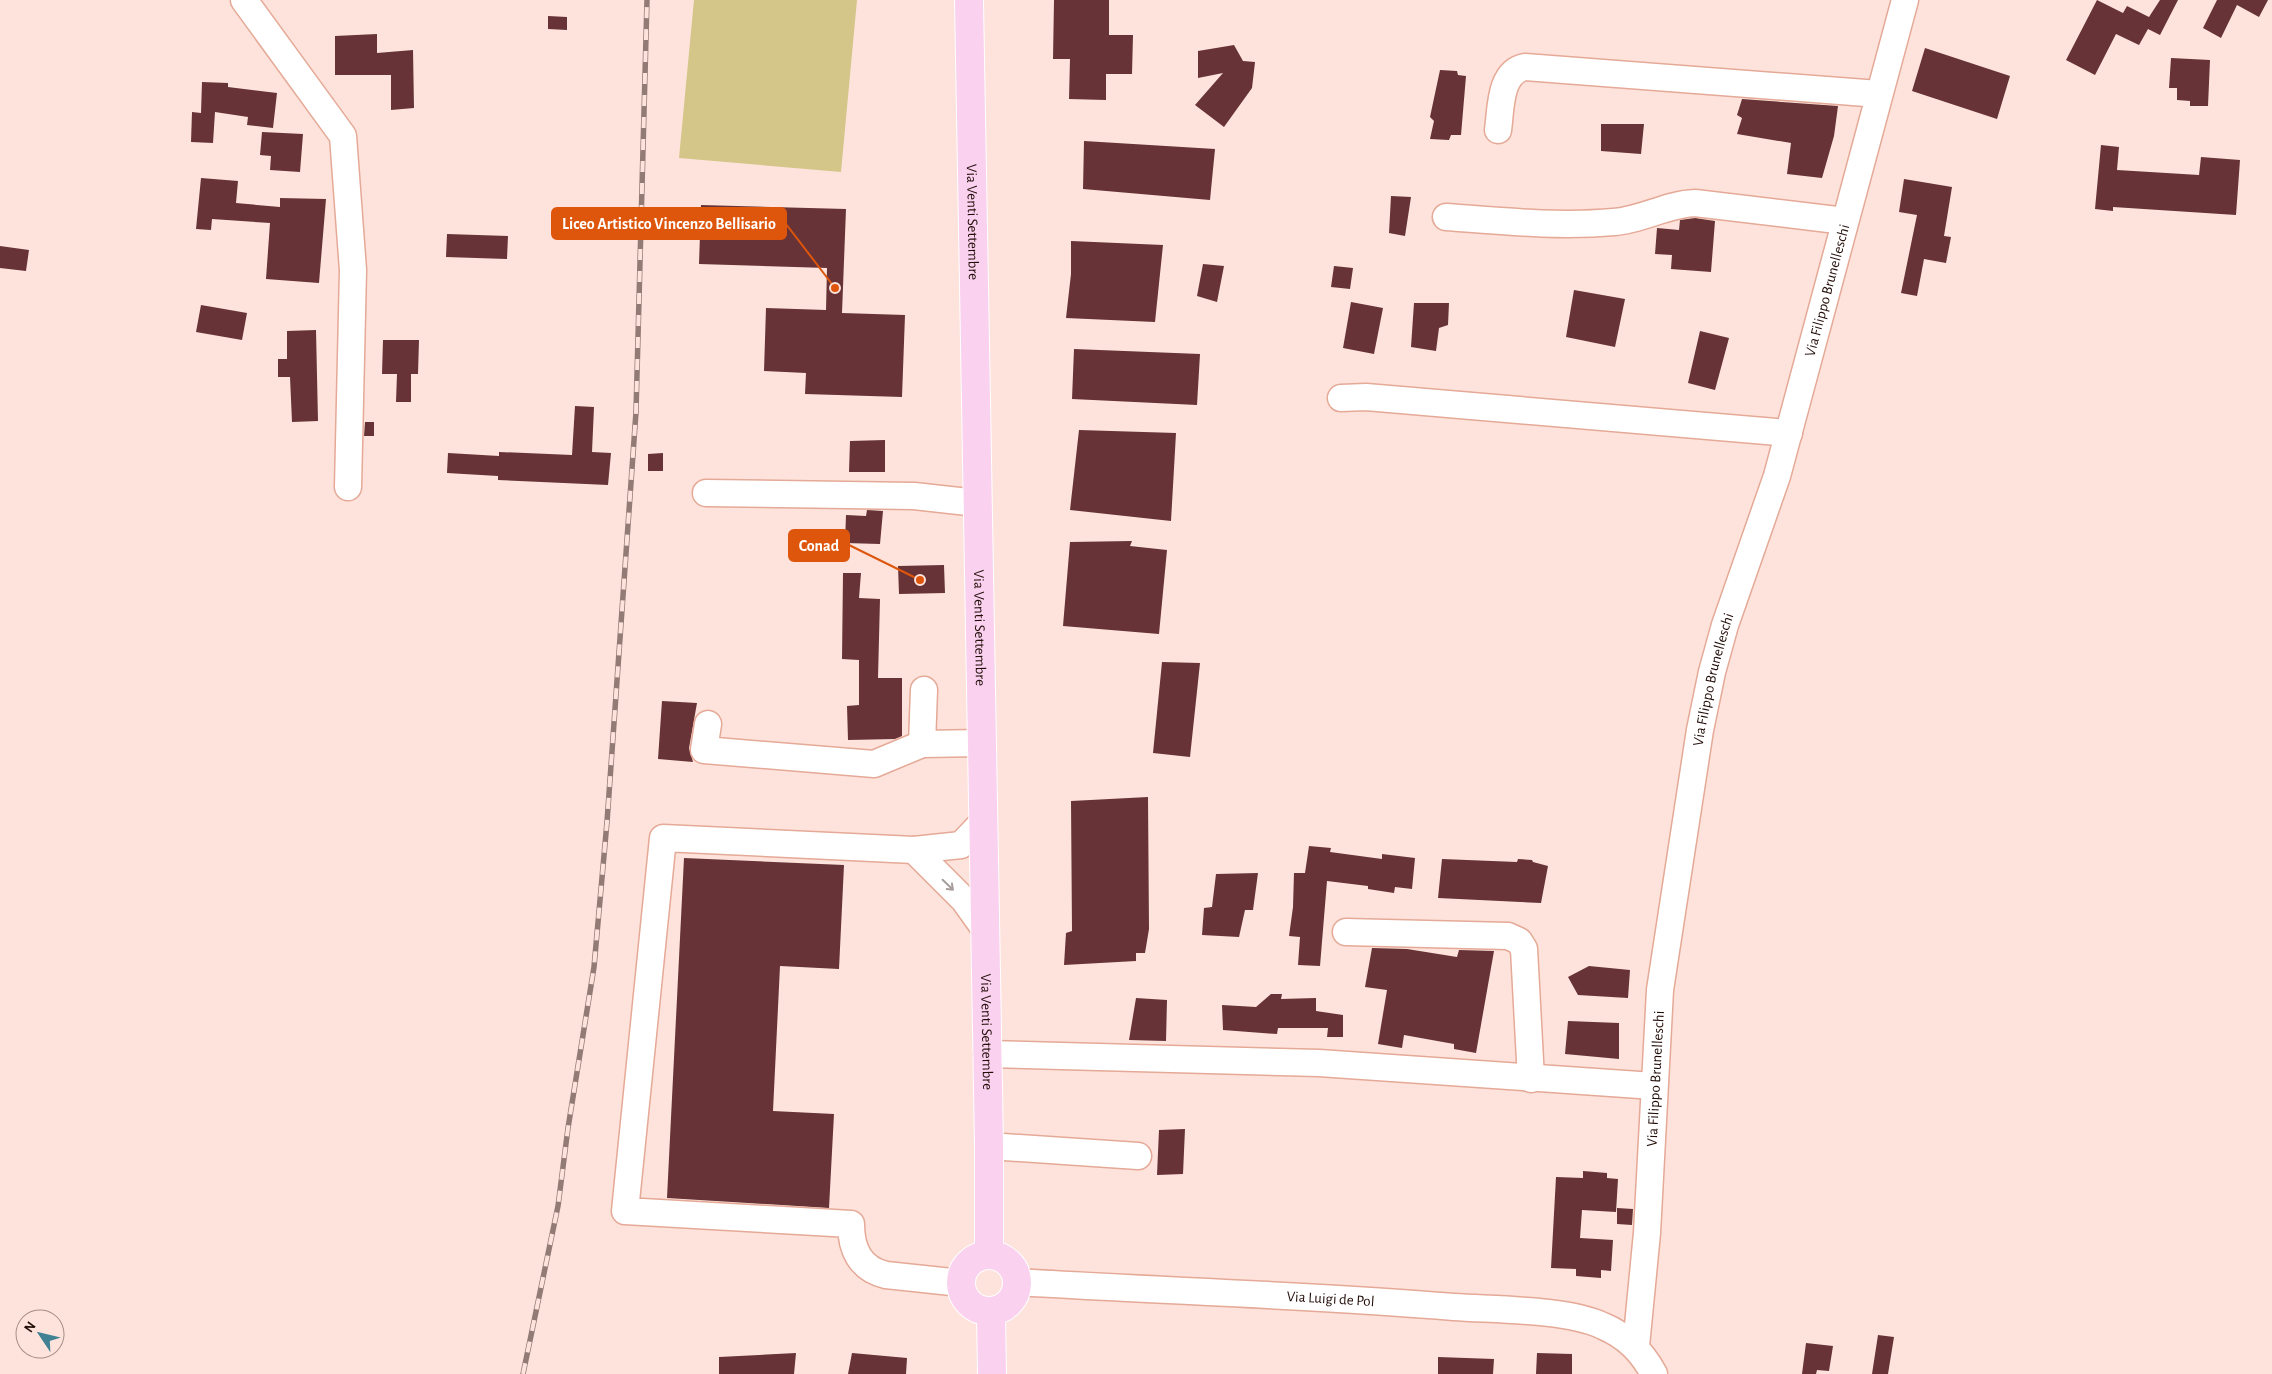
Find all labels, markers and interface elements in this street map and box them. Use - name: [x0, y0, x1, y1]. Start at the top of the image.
- street label: Via Venti Settembre: [964, 164, 981, 280]
- callout: Liceo Artistico Vincenzo Bellisario: [552, 208, 786, 239]
- text: Liceo Artistico Vincenzo Bellisario: [562, 216, 776, 232]
- street label: Via Filippo Brunelleschi: [1802, 223, 1852, 358]
- callout: Conad: [789, 530, 849, 561]
- text: Conad: [799, 538, 840, 554]
- street label: Via Venti Settembre: [971, 570, 988, 686]
- street label: Via Filippo Brunelleschi: [1691, 611, 1737, 747]
- one-way arrow: [942, 878, 954, 891]
- street label: Via Venti Settembre: [978, 974, 995, 1090]
- street label: Via Filippo Brunelleschi: [1645, 1010, 1667, 1147]
- street label: Via Luigi de Pol: [1286, 1289, 1375, 1309]
- north arrow: [15, 1309, 65, 1359]
- text: N: [22, 1319, 39, 1335]

